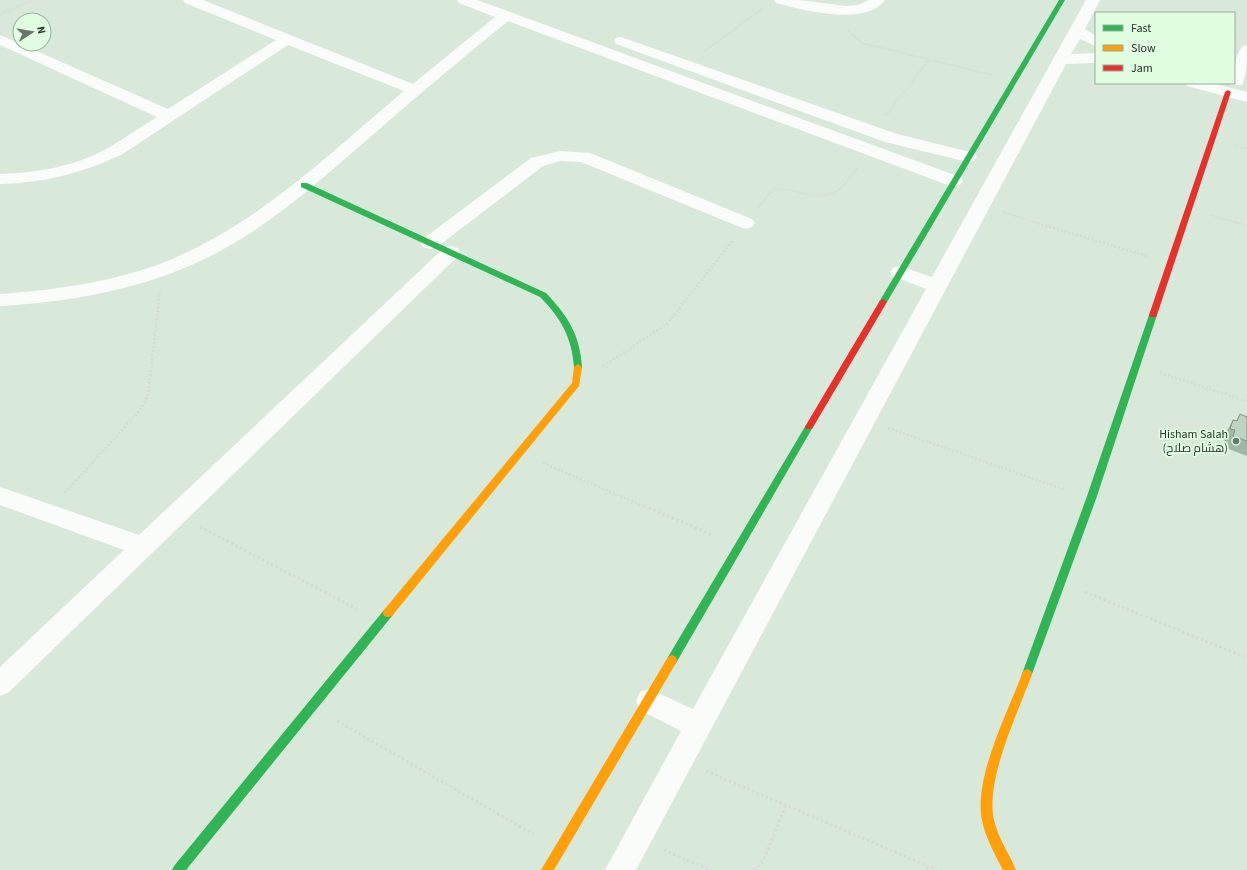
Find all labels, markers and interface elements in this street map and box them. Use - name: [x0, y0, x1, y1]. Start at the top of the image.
- north arrow: [12, 12, 52, 52]
- legend: [1095, 12, 1235, 84]
- text: Fast: [1131, 20, 1151, 37]
- text: N: [33, 25, 49, 35]
- text: Slow: [1131, 40, 1156, 57]
- text: Jam: [1131, 60, 1153, 77]
- place label: Hisham Salah (هشام صلاح): [1159, 426, 1228, 457]
- marker: Hisham Salah (هشام صلاح): [1231, 436, 1241, 446]

